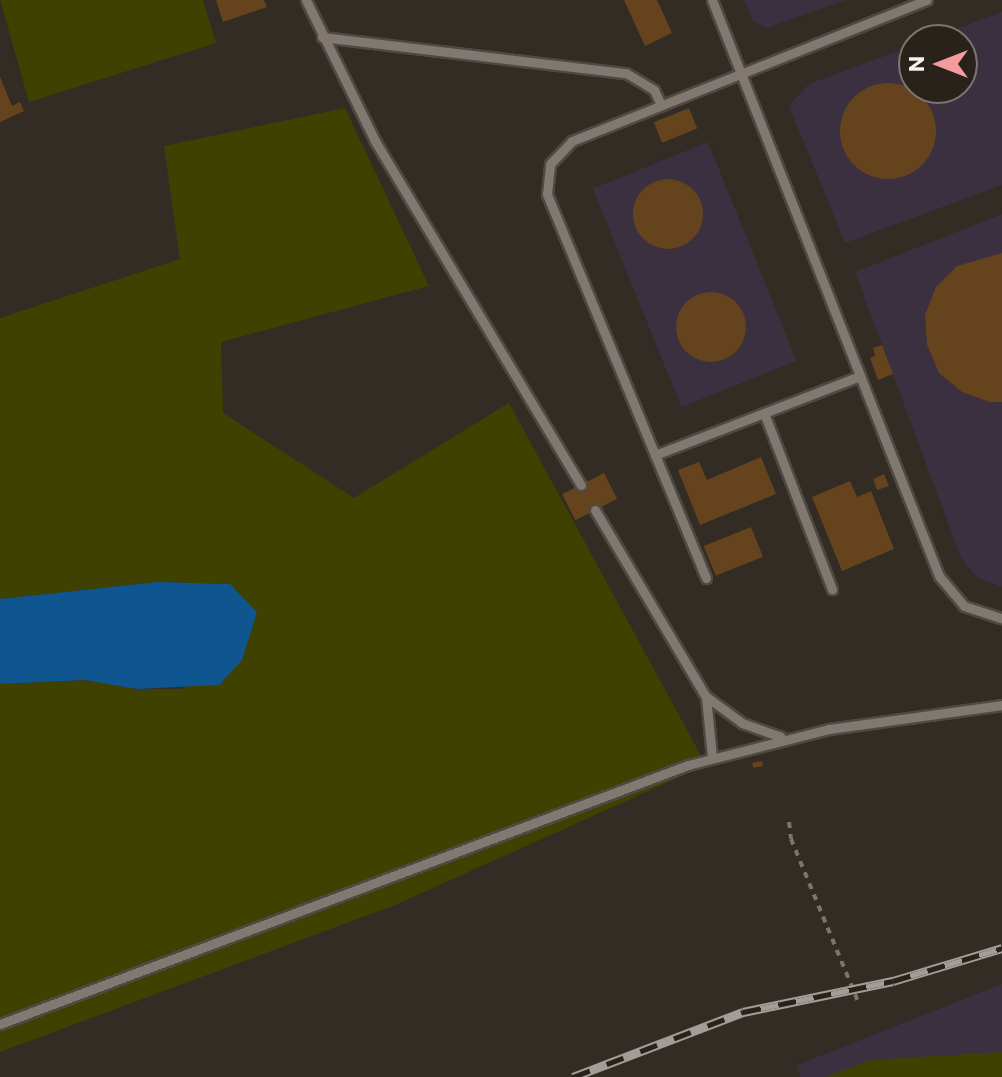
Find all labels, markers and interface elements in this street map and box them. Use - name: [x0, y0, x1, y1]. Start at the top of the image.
- north arrow: [898, 24, 978, 104]
- text: N: [902, 56, 929, 72]

